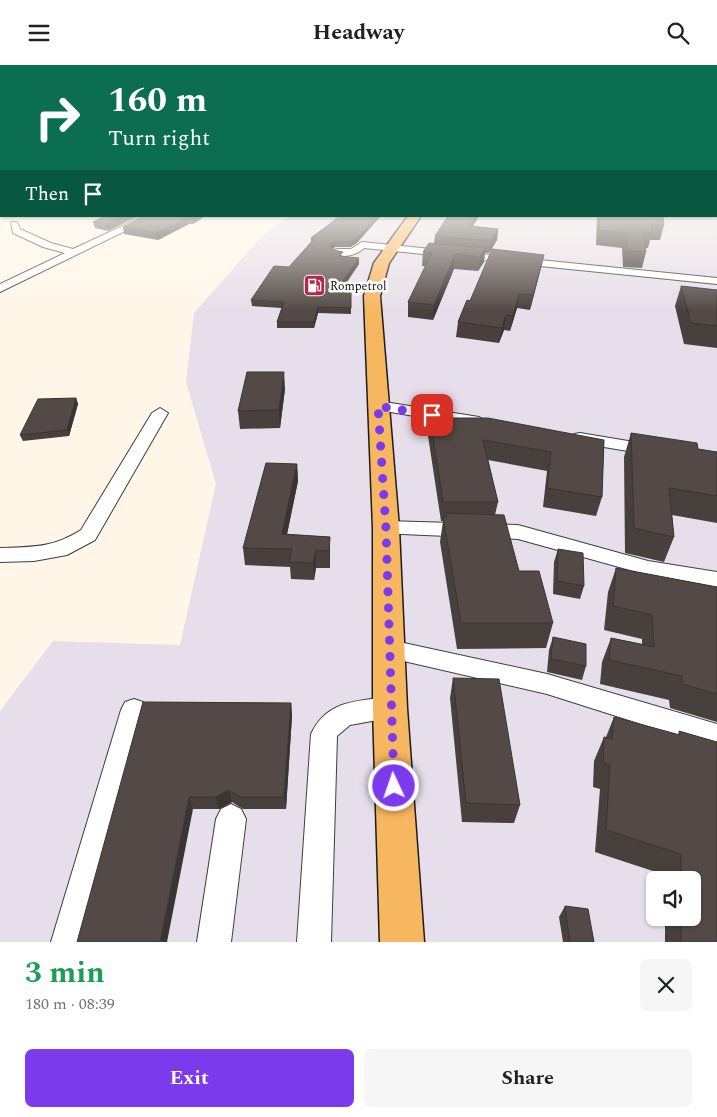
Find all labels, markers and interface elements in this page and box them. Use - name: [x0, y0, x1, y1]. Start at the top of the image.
- text: Headway: [313, 16, 404, 49]
- icon: menu: [25, 19, 53, 47]
- icon: search: [664, 19, 692, 47]
- text: 160 m: [108, 74, 207, 127]
- icon: right: [25, 85, 90, 150]
- text: Turn right: [108, 122, 210, 155]
- text: Then: [25, 180, 69, 209]
- icon: arrive: [79, 180, 107, 208]
- fuel station icon: Rompetrol: [302, 274, 326, 298]
- place label: Rompetrol: [330, 277, 387, 296]
- pin: [411, 394, 453, 436]
- icon: arrive: [418, 401, 446, 429]
- position arrow: [367, 759, 419, 811]
- map controls: [646, 871, 701, 926]
- button: sound: [646, 871, 701, 926]
- text: 3 min: [25, 950, 105, 996]
- button: close: [640, 959, 692, 1011]
- text: 180 m · 08:39: [25, 992, 115, 1016]
- button: Exit: [25, 1049, 354, 1107]
- button: Share: [364, 1049, 692, 1107]

